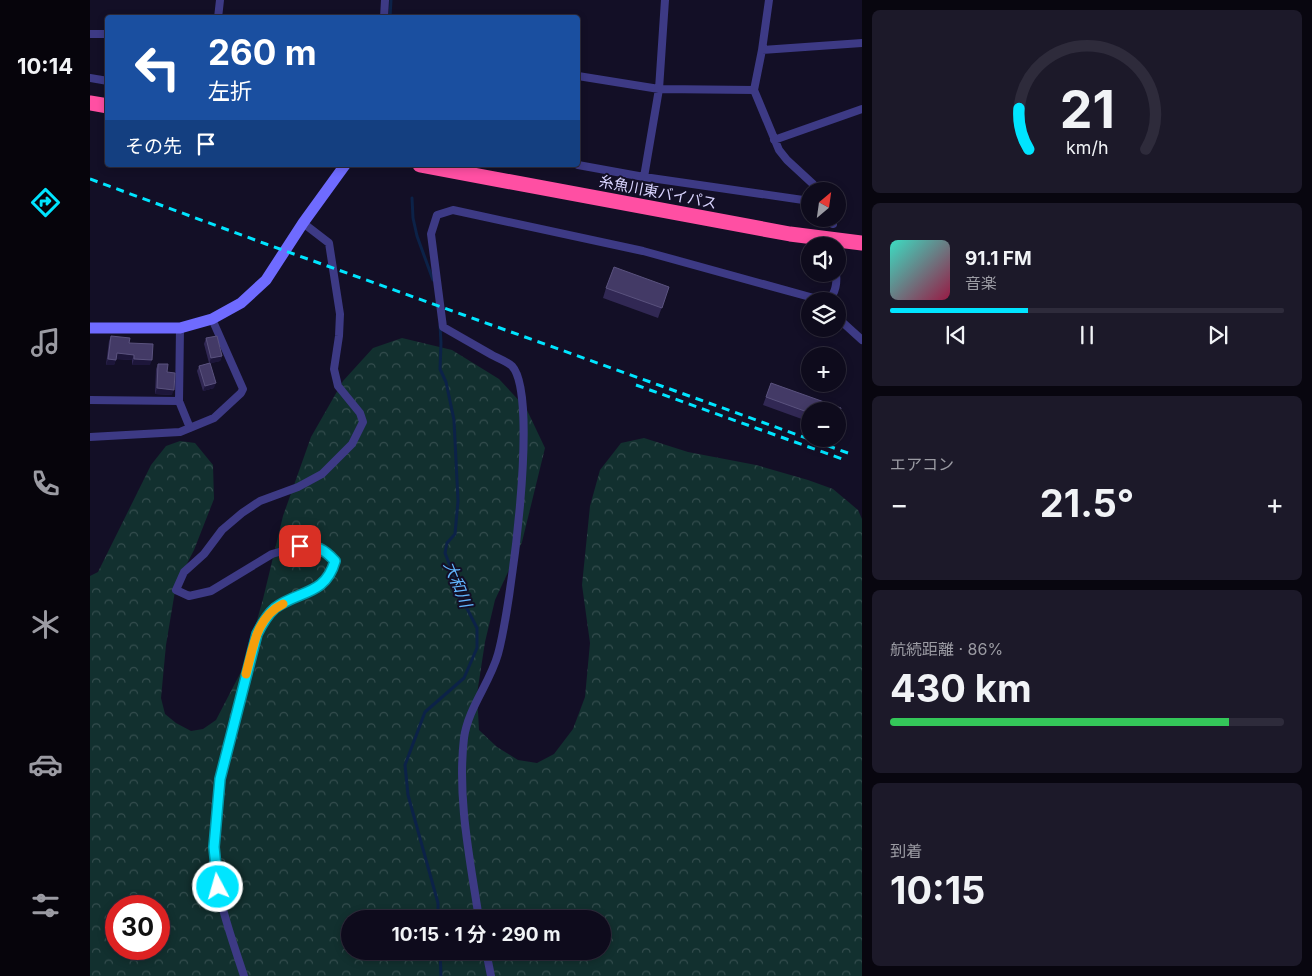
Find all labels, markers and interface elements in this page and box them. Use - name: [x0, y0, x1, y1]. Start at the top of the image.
- text: 260 m: [208, 31, 317, 73]
- icon: left: [125, 35, 190, 100]
- text: 10:14: [17, 53, 73, 79]
- text: 左折: [208, 78, 252, 104]
- text: 21: [1059, 78, 1115, 141]
- icon: arrive: [192, 130, 220, 158]
- text: その先: [125, 135, 182, 158]
- text: km/h: [1066, 137, 1108, 158]
- street label: 糸魚川東バイパス: [597, 171, 719, 213]
- north arrow: [801, 182, 846, 228]
- map controls: [801, 182, 846, 447]
- icon: directions: [28, 185, 63, 220]
- button: sound: [801, 237, 846, 282]
- text: 91.1 FM: [965, 247, 1032, 270]
- text: 音楽: [965, 273, 997, 293]
- button: layers: [801, 292, 846, 337]
- icon: previous: [942, 321, 970, 349]
- icon: pause: [1073, 321, 1101, 349]
- icon: next: [1204, 321, 1232, 349]
- icon: music: [28, 325, 63, 360]
- button: +: [801, 347, 846, 392]
- button: −: [801, 402, 846, 447]
- text: エアコン: [890, 454, 954, 474]
- icon: phone: [28, 466, 63, 501]
- text: 21.5°: [1040, 480, 1134, 526]
- text: −: [890, 487, 909, 521]
- text: +: [1265, 487, 1284, 521]
- pin: [279, 525, 321, 567]
- icon: arrive: [286, 532, 314, 560]
- water label: 大和川: [440, 558, 477, 612]
- icon: climate: [28, 607, 63, 642]
- text: 航続距離 · 86%: [890, 639, 1003, 659]
- text: 430 km: [890, 665, 1032, 711]
- icon: car: [28, 747, 63, 782]
- text: 到着: [890, 841, 922, 861]
- position arrow: [191, 860, 243, 912]
- text: 10:15: [890, 867, 985, 913]
- icon: filters: [28, 888, 63, 923]
- speed limit sign: 30: [105, 895, 170, 960]
- text: 10:15 · 1 分 · 290 m: [391, 923, 561, 946]

